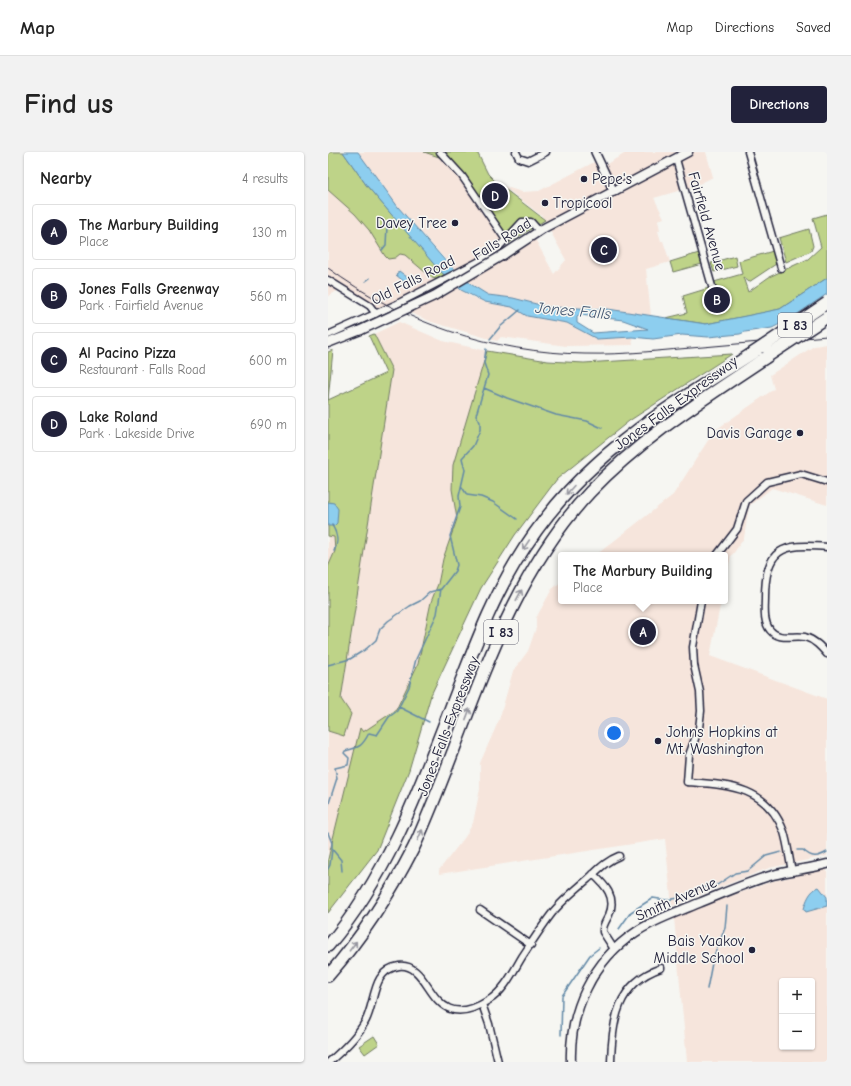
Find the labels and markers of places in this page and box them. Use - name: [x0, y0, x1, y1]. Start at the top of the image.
- place label: Pepe's: [592, 170, 632, 188]
- marker: Pepe's: [579, 174, 589, 184]
- pin: D: [482, 181, 508, 211]
- place label: Tropicool: [553, 194, 612, 212]
- marker: Tropicool: [540, 198, 550, 208]
- place label: Davey Tree: [376, 214, 447, 232]
- marker: Davey Tree: [450, 218, 460, 228]
- pin: C: [591, 235, 617, 265]
- pin: B: [704, 285, 730, 315]
- place label: Davis Garage: [707, 424, 792, 442]
- marker: Davis Garage: [795, 428, 805, 438]
- pin: A: [630, 617, 656, 647]
- place label: Johns Hopkins at Mt. Washington: [666, 723, 778, 758]
- marker: Johns Hopkins at Mt. Washington: [653, 736, 663, 746]
- place label: Bais Yaakov Middle School: [654, 932, 745, 967]
- marker: Bais Yaakov Middle School: [747, 945, 757, 955]

